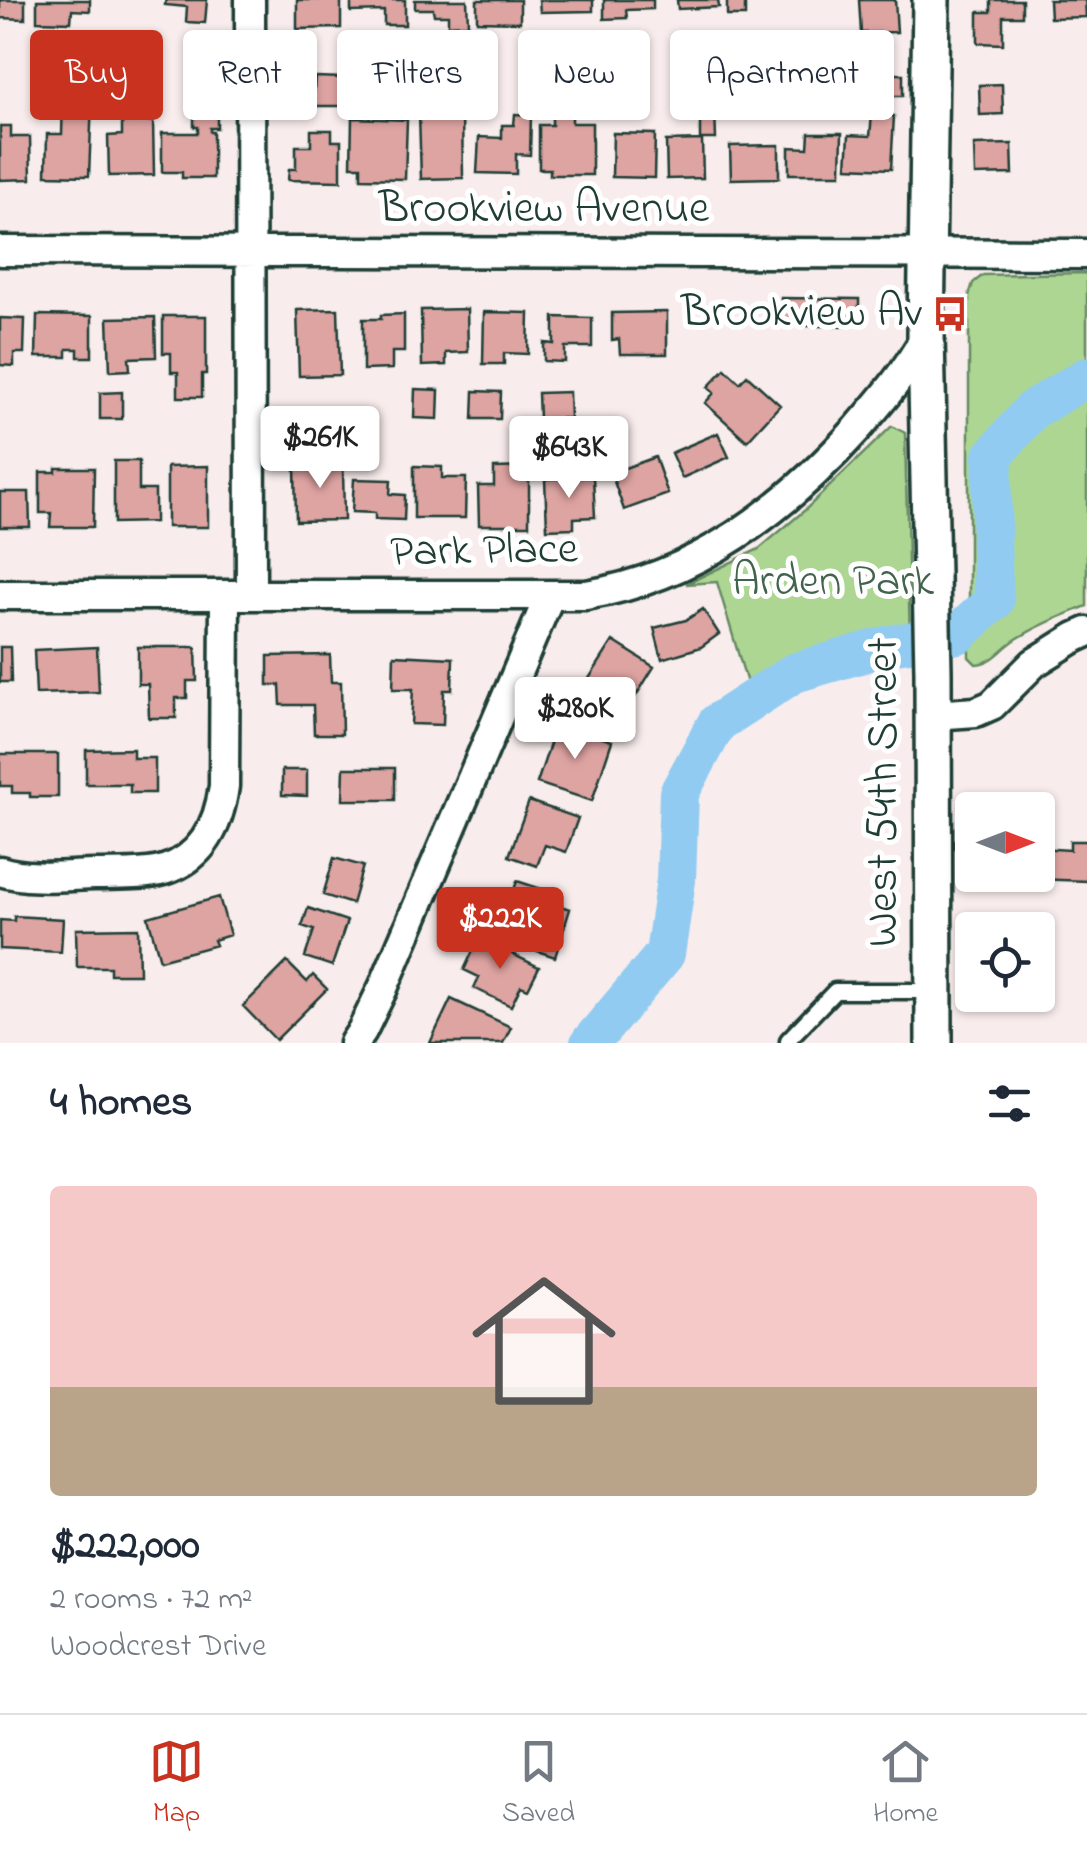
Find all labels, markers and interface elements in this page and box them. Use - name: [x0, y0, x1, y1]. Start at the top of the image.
- chip: Buy: [30, 30, 163, 120]
- chip: Rent: [183, 30, 317, 120]
- chip: Filters: [337, 30, 498, 120]
- chip: New: [518, 30, 650, 120]
- chip: Apartment: [670, 30, 894, 120]
- street label: Brookview Avenue: [378, 177, 710, 243]
- place label: Brookview Av: [680, 281, 923, 347]
- bus stop icon: Brookview Av: [931, 295, 969, 333]
- pin: $261K: [250, 406, 390, 491]
- text: $261K: [282, 415, 358, 462]
- pin: $643K: [499, 416, 639, 501]
- text: $643K: [531, 425, 607, 472]
- street label: Park Place: [389, 517, 579, 587]
- park label: Arden Park: [732, 550, 934, 616]
- street label: West 54th Street: [852, 637, 918, 947]
- pin: $280K: [505, 677, 645, 762]
- text: $280K: [537, 686, 613, 733]
- north arrow: [955, 792, 1055, 892]
- map controls: [955, 792, 1055, 1012]
- pin: $222K: [430, 887, 570, 972]
- text: $222K: [459, 896, 541, 943]
- button: locate: [955, 912, 1055, 1012]
- text: 4 homes: [50, 1073, 192, 1134]
- icon: filters: [982, 1076, 1037, 1131]
- icon: home: [454, 1251, 634, 1431]
- text: $222,000: [50, 1516, 200, 1577]
- text: 2 rooms · 72 m²: [50, 1577, 252, 1624]
- text: Woodcrest Drive: [50, 1624, 266, 1671]
- tab: Map: [149, 1734, 204, 1835]
- tab: Saved: [502, 1734, 575, 1835]
- tab: Home: [873, 1734, 938, 1835]

